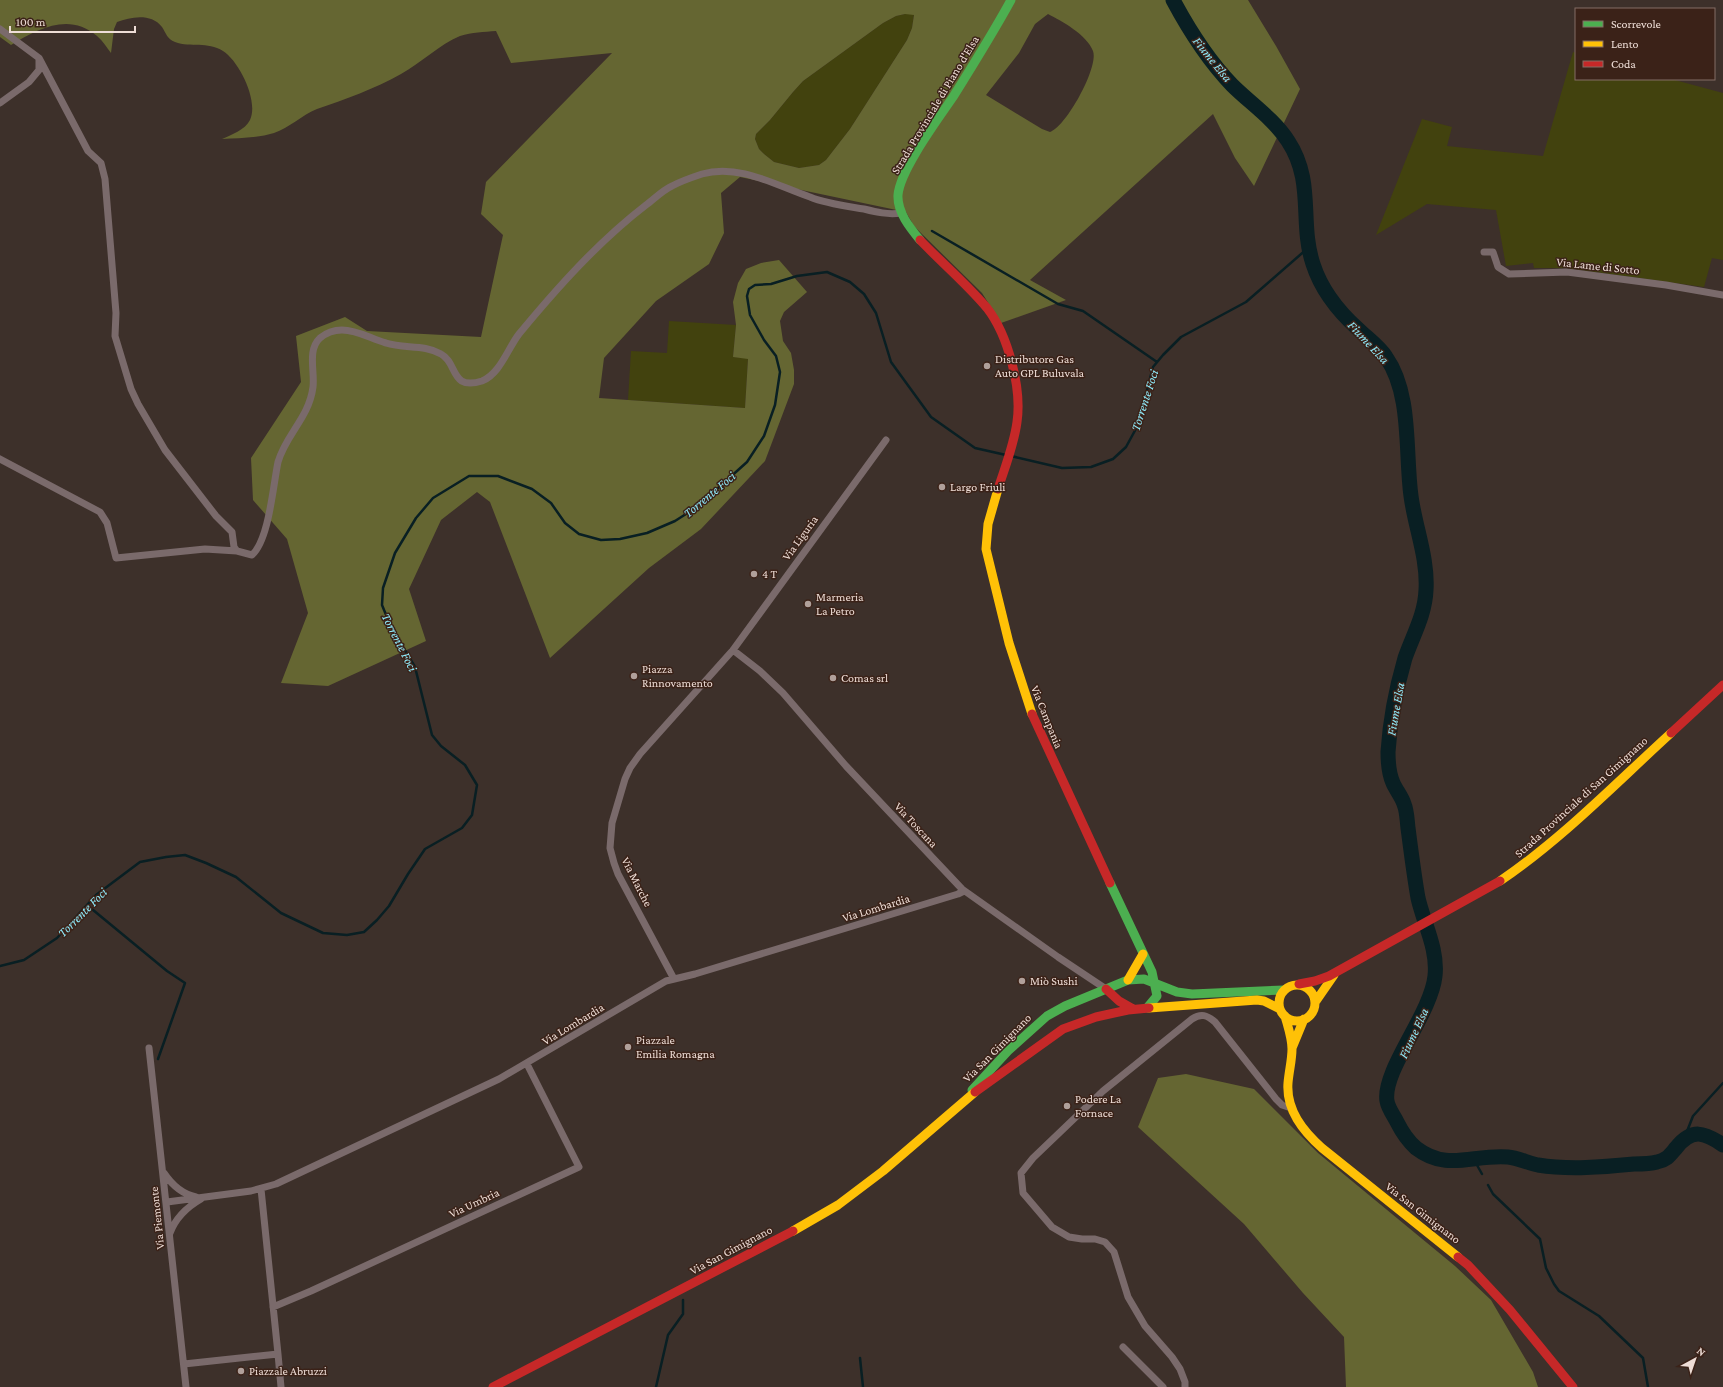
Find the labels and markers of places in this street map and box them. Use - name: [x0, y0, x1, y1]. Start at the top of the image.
- place label: Distributore Gas Auto GPL Buluvala: [995, 352, 1085, 380]
- marker: Distributore Gas Auto GPL Buluvala: [982, 361, 992, 371]
- place label: Largo Friuli: [950, 480, 1005, 494]
- marker: Largo Friuli: [937, 482, 947, 492]
- place label: 4 T: [762, 567, 777, 581]
- marker: 4 T: [749, 569, 759, 579]
- place label: Marmeria La Petro: [816, 590, 864, 618]
- marker: Marmeria La Petro: [803, 599, 813, 609]
- place label: Piazza Rinnovamento: [642, 662, 713, 690]
- marker: Piazza Rinnovamento: [629, 671, 639, 681]
- place label: Comas srl: [841, 671, 888, 685]
- marker: Comas srl: [828, 673, 838, 683]
- place label: Miò Sushi: [1030, 974, 1078, 988]
- marker: Miò Sushi: [1017, 976, 1027, 986]
- place label: Piazzale Emilia Romagna: [636, 1033, 715, 1061]
- marker: Piazzale Emilia Romagna: [623, 1042, 633, 1052]
- place label: Podere La Fornace: [1075, 1092, 1122, 1120]
- marker: Podere La Fornace: [1062, 1101, 1072, 1111]
- place label: Piazzale Abruzzi: [249, 1364, 327, 1378]
- marker: Piazzale Abruzzi: [236, 1366, 246, 1376]

